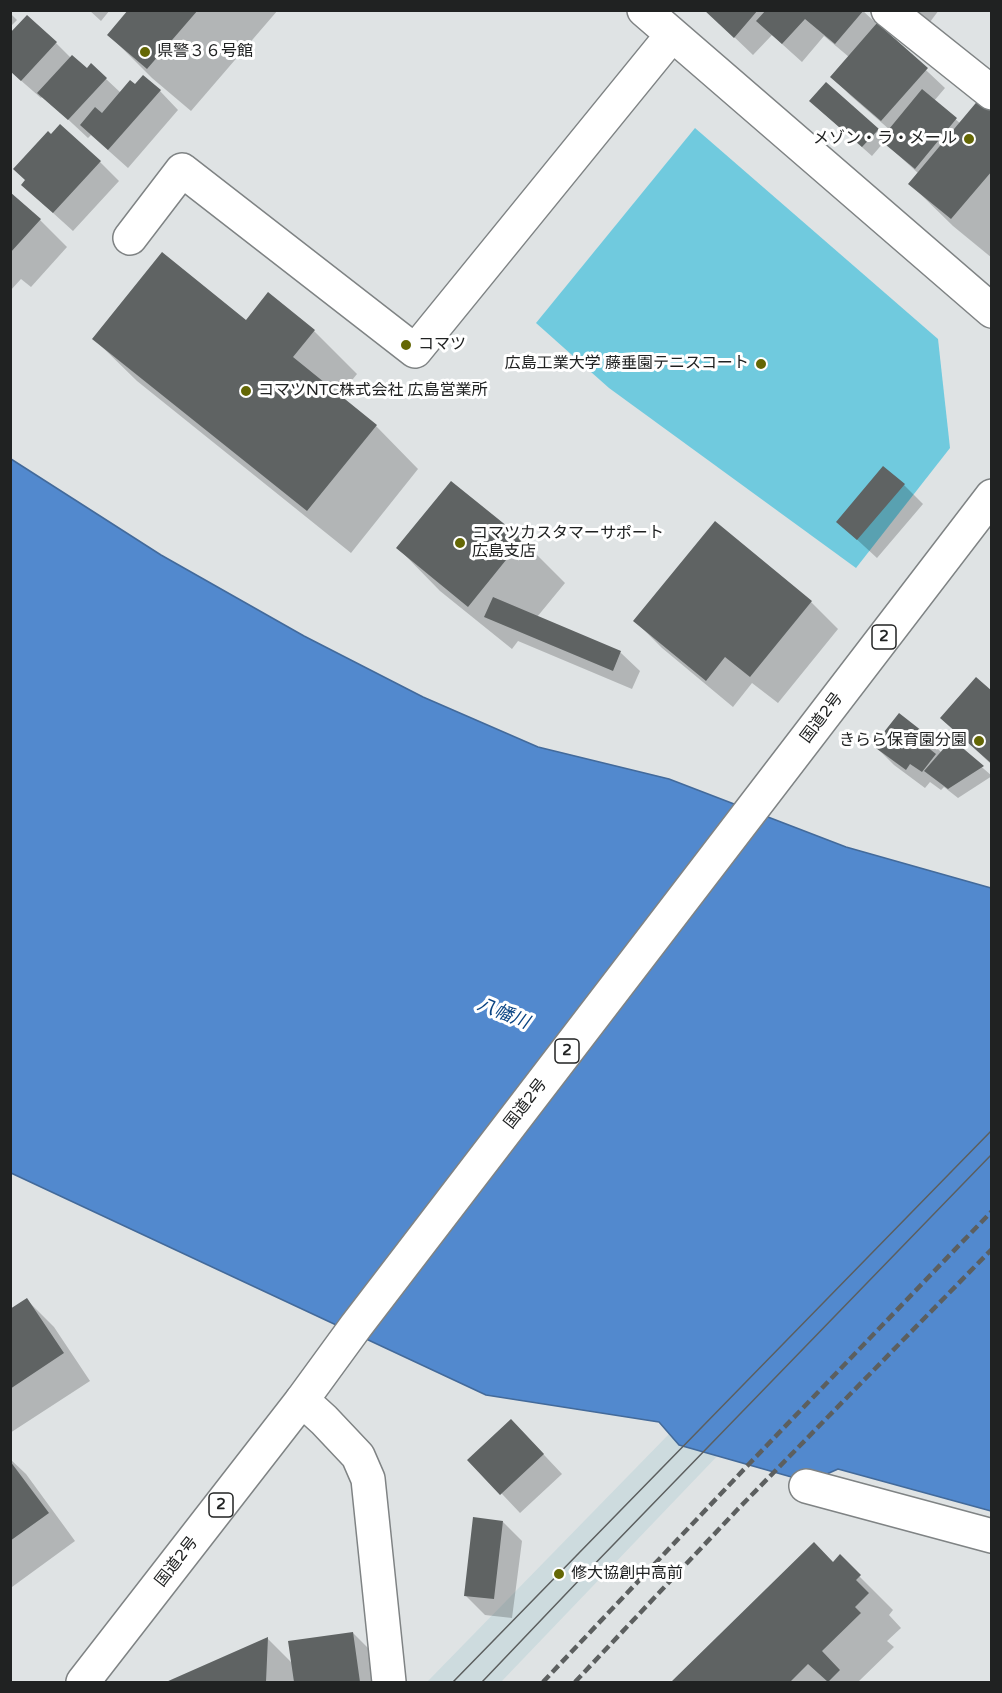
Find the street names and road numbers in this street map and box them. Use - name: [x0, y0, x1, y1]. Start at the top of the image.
- road number: 2: [872, 625, 896, 649]
- street label: 国道2号: [797, 689, 847, 747]
- road number: 2: [555, 1039, 579, 1063]
- street label: 国道2号: [501, 1075, 551, 1133]
- road number: 2: [209, 1493, 233, 1517]
- street label: 国道2号: [152, 1533, 202, 1591]

